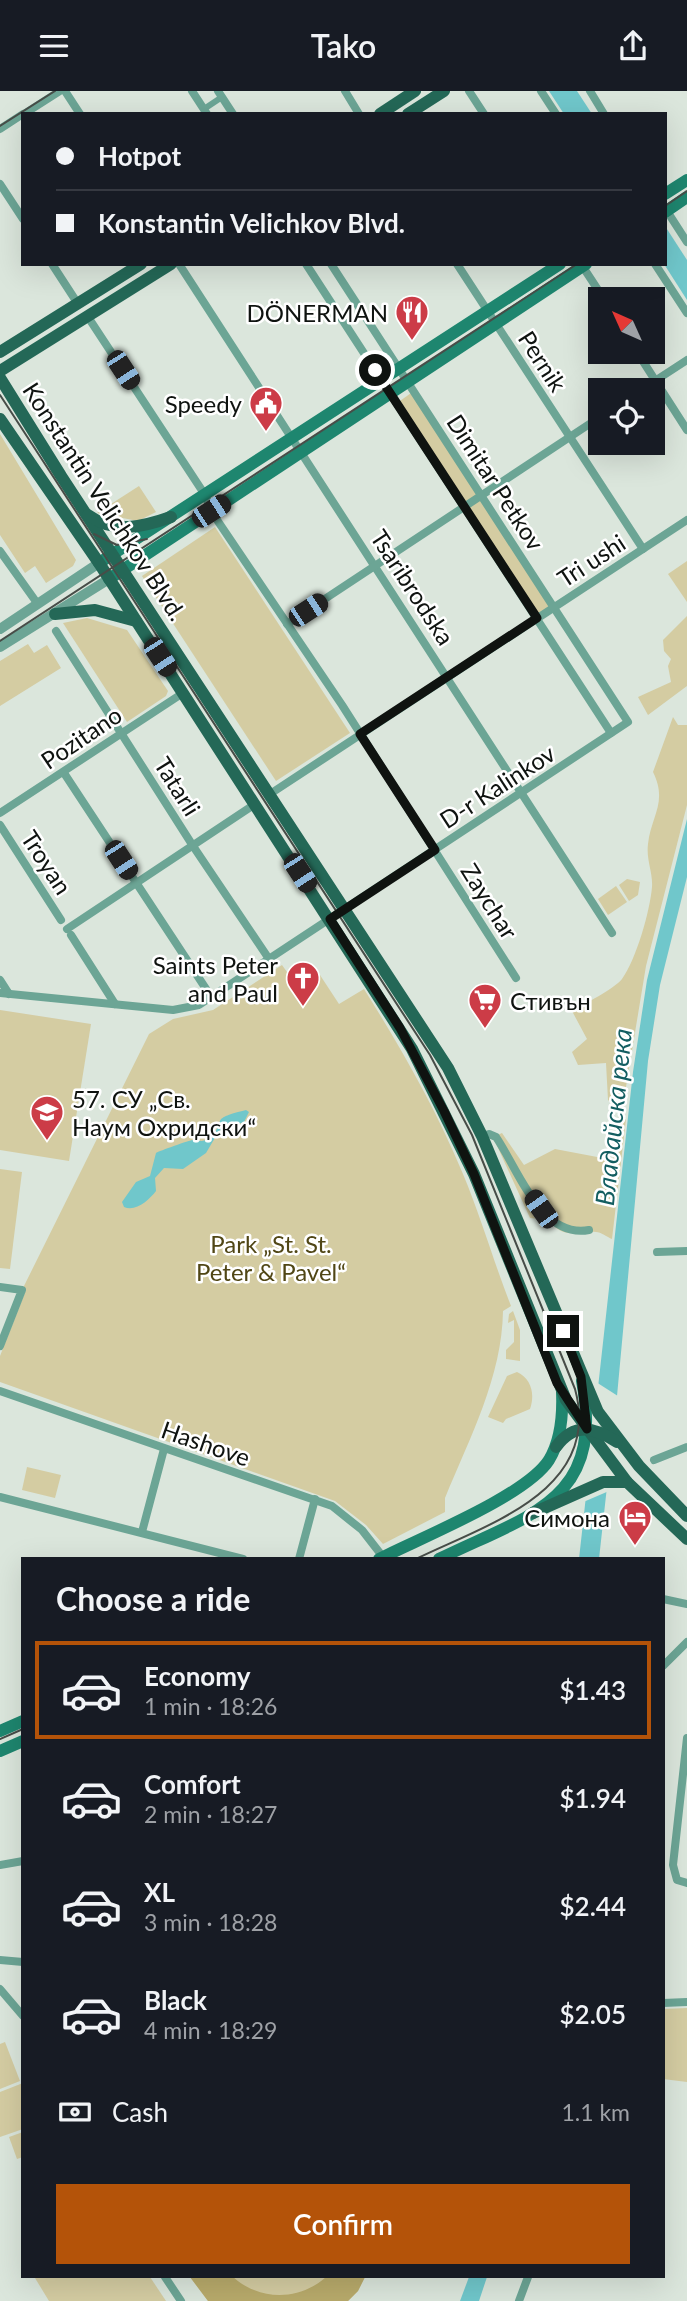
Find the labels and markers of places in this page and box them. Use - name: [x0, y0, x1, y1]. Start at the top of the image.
- restaurant icon: DÖNERMAN: [393, 293, 431, 342]
- place label: DÖNERMAN: [246, 298, 388, 327]
- public building icon: Speedy: [247, 384, 285, 433]
- place label: Speedy: [165, 389, 243, 418]
- place label: Saints Peter and Paul: [153, 950, 278, 1007]
- church icon: Saints Peter and Paul: [284, 959, 322, 1008]
- supermarket icon: Стивън: [466, 981, 504, 1030]
- place label: Стивън: [510, 986, 591, 1015]
- place label: 57. СУ „Св. Наум Охридски“: [72, 1084, 256, 1141]
- school or university icon: 57. СУ „Св. Наум Охридски“: [28, 1093, 66, 1142]
- hotel icon: Симона: [616, 1498, 654, 1547]
- place label: Симона: [524, 1503, 610, 1532]

